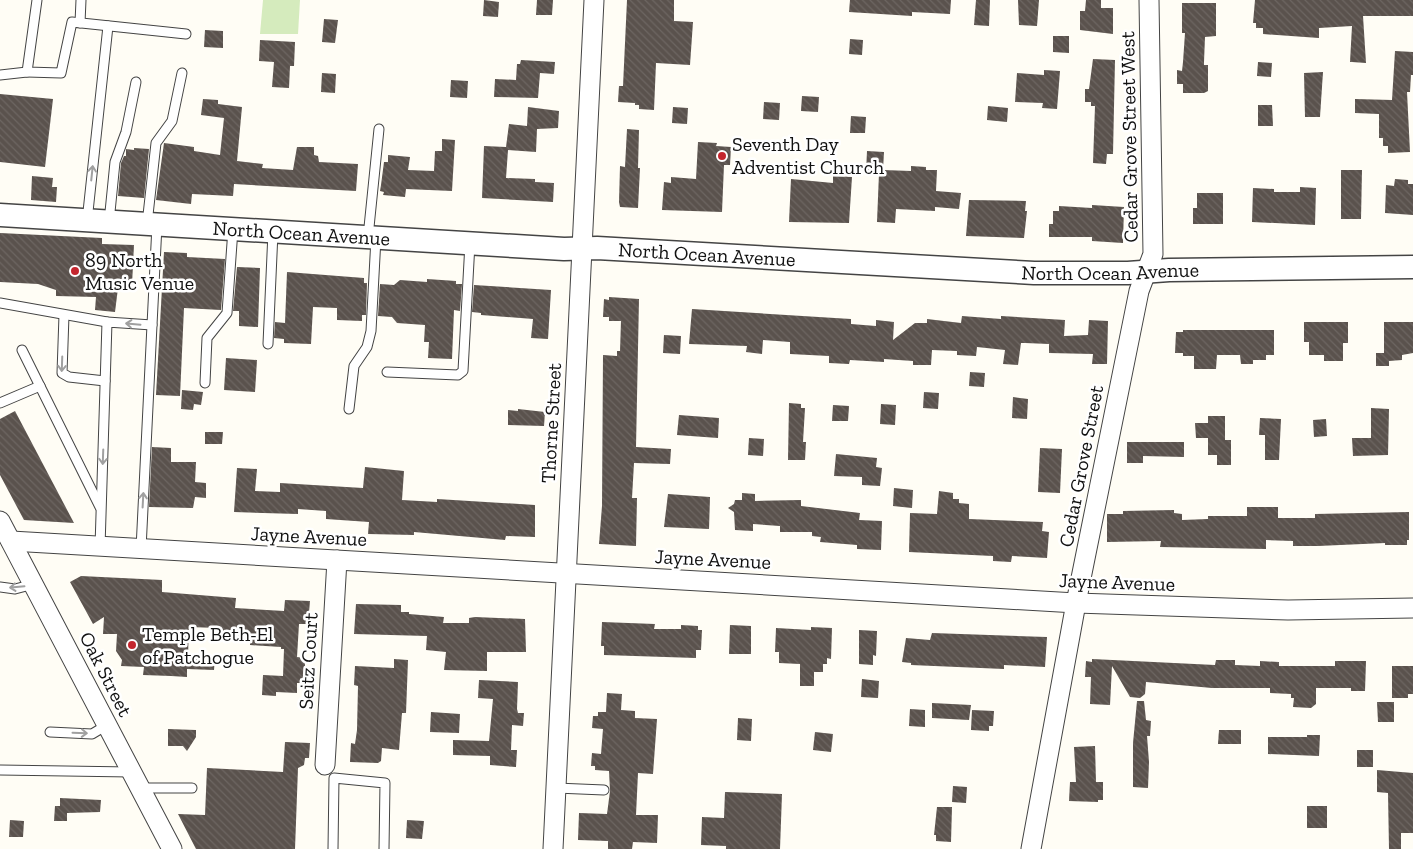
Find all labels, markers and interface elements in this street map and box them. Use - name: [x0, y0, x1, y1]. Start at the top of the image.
- street label: Cedar Grove Street West: [1115, 31, 1143, 243]
- place label: Seventh Day Adventist Church: [732, 132, 885, 179]
- marker: Seventh Day Adventist Church: [716, 150, 728, 162]
- one-way arrow: [87, 165, 97, 181]
- street label: North Ocean Avenue: [212, 216, 391, 250]
- street label: North Ocean Avenue: [617, 237, 796, 271]
- place label: 89 North Music Venue: [85, 248, 194, 295]
- street label: North Ocean Avenue: [1021, 258, 1199, 285]
- marker: 89 North Music Venue: [69, 265, 81, 277]
- one-way arrow: [126, 319, 142, 329]
- one-way arrow: [57, 355, 67, 371]
- street label: Thorne Street: [536, 362, 566, 484]
- street label: Cedar Grove Street: [1054, 383, 1109, 549]
- one-way arrow: [98, 449, 107, 465]
- one-way arrow: [139, 492, 148, 508]
- street label: Jayne Avenue: [250, 521, 368, 551]
- street label: Jayne Avenue: [654, 544, 772, 574]
- street label: Jayne Avenue: [1059, 568, 1175, 596]
- one-way arrow: [10, 582, 26, 592]
- street label: Seitz Court: [293, 611, 323, 710]
- place label: Temple Beth-El of Patchogue: [142, 622, 273, 669]
- street label: Oak Street: [74, 628, 138, 721]
- marker: Temple Beth-El of Patchogue: [126, 639, 138, 651]
- one-way arrow: [71, 729, 87, 738]

